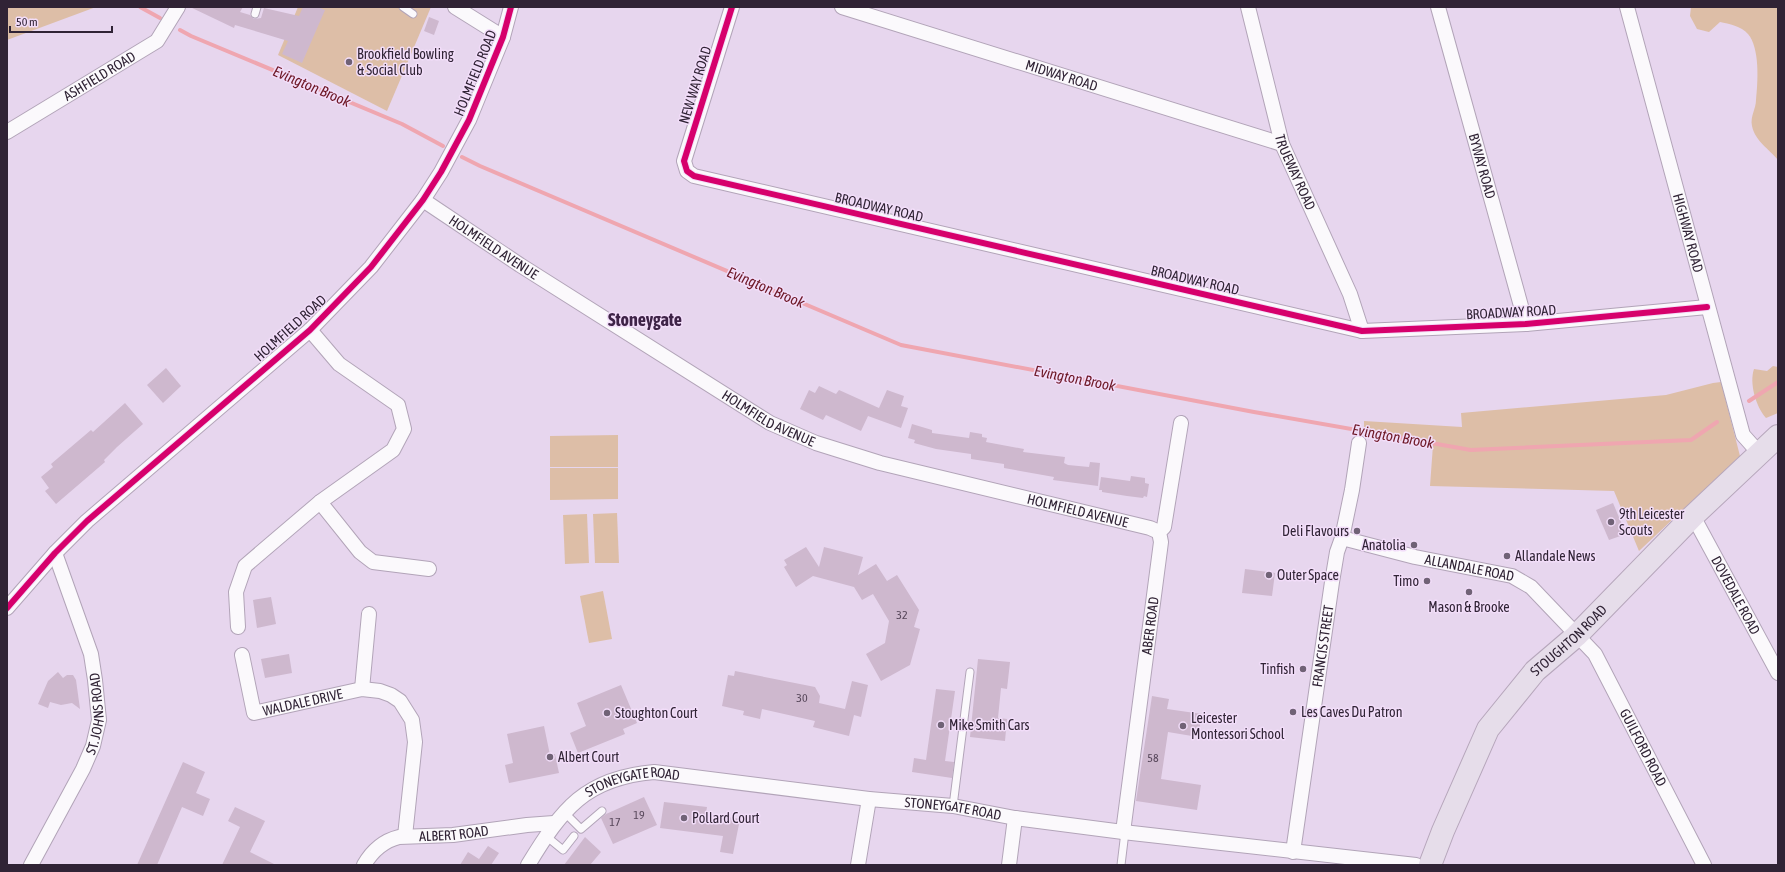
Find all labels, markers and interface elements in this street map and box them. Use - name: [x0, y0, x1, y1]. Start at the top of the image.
- scale bar: [10, 8, 112, 34]
- text: 50 m: [16, 15, 38, 29]
- street label: HOLMFIELD ROAD: [450, 28, 500, 118]
- street label: NEW WAY ROAD: [676, 44, 714, 126]
- place label: Brookfield Bowling & Social Club: [357, 46, 454, 78]
- street label: ASHFIELD ROAD: [61, 48, 138, 104]
- marker: Brookfield Bowling & Social Club: [344, 57, 354, 67]
- street label: MIDWAY ROAD: [1024, 57, 1100, 94]
- water label: Evington Brook: [271, 62, 354, 110]
- street label: BYWAY ROAD: [1465, 132, 1499, 200]
- street label: TRUEWAY ROAD: [1272, 133, 1319, 213]
- street label: BROADWAY ROAD: [833, 189, 925, 225]
- street label: HIGHWAY ROAD: [1670, 192, 1707, 274]
- street label: HOLMFIELD AVENUE: [446, 212, 541, 282]
- street label: BROADWAY ROAD: [1149, 262, 1241, 298]
- water label: Evington Brook: [725, 263, 808, 311]
- street label: HOLMFIELD ROAD: [251, 291, 329, 364]
- street label: BROADWAY ROAD: [1466, 302, 1557, 322]
- district label: Stoneygate: [608, 309, 682, 330]
- water label: Evington Brook: [1033, 362, 1118, 394]
- street label: HOLMFIELD AVENUE: [719, 387, 817, 450]
- water label: Evington Brook: [1351, 420, 1436, 452]
- street label: HOLMFIELD AVENUE: [1025, 491, 1130, 530]
- place label: 9th Leicester Scouts: [1619, 506, 1685, 538]
- marker: 9th Leicester Scouts: [1606, 517, 1616, 527]
- place label: Deli Flavours: [1282, 523, 1349, 539]
- marker: Deli Flavours: [1352, 526, 1362, 536]
- place label: Anatolia: [1362, 537, 1406, 553]
- marker: Anatolia: [1409, 540, 1419, 550]
- place label: Allandale News: [1515, 548, 1595, 564]
- street label: ALLANDALE ROAD: [1424, 551, 1516, 584]
- marker: Allandale News: [1502, 551, 1512, 561]
- street label: DOVEDALE ROAD: [1708, 553, 1764, 637]
- place label: Outer Space: [1277, 567, 1339, 583]
- marker: Outer Space: [1264, 570, 1274, 580]
- place label: Timo: [1393, 573, 1419, 589]
- marker: Timo: [1422, 576, 1432, 586]
- marker: Mason & Brooke: [1464, 587, 1474, 597]
- street label: ABER ROAD: [1138, 596, 1162, 656]
- place label: Mason & Brooke: [1428, 599, 1510, 615]
- street label: STOUGHTON ROAD: [1527, 601, 1610, 679]
- street label: FRANCIS STREET: [1309, 604, 1337, 688]
- house number: 32: [896, 608, 908, 622]
- place label: Tinfish: [1260, 661, 1295, 677]
- marker: Tinfish: [1298, 664, 1308, 674]
- street label: ST. JOHNS ROAD: [82, 672, 107, 757]
- street label: WALDALE DRIVE: [261, 686, 344, 719]
- house number: 30: [796, 691, 808, 705]
- place label: Les Caves Du Patron: [1301, 704, 1402, 720]
- place label: Stoughton Court: [615, 705, 698, 721]
- street label: GUILFORD ROAD: [1617, 706, 1670, 789]
- marker: Les Caves Du Patron: [1288, 707, 1298, 717]
- marker: Stoughton Court: [602, 708, 612, 718]
- place label: Leicester Montessori School: [1191, 710, 1285, 742]
- place label: Mike Smith Cars: [949, 717, 1030, 733]
- marker: Mike Smith Cars: [936, 720, 946, 730]
- marker: Leicester Montessori School: [1178, 721, 1188, 731]
- place label: Albert Court: [558, 749, 619, 765]
- house number: 58: [1147, 751, 1159, 765]
- marker: Albert Court: [545, 752, 555, 762]
- street label: STONEYGATE ROAD: [582, 764, 681, 800]
- street label: STONEYGATE ROAD: [904, 794, 1003, 823]
- house number: 19: [633, 808, 645, 822]
- place label: Pollard Court: [692, 810, 760, 826]
- marker: Pollard Court: [679, 813, 689, 823]
- house number: 17: [609, 815, 621, 829]
- street label: ALBERT ROAD: [419, 822, 490, 844]

